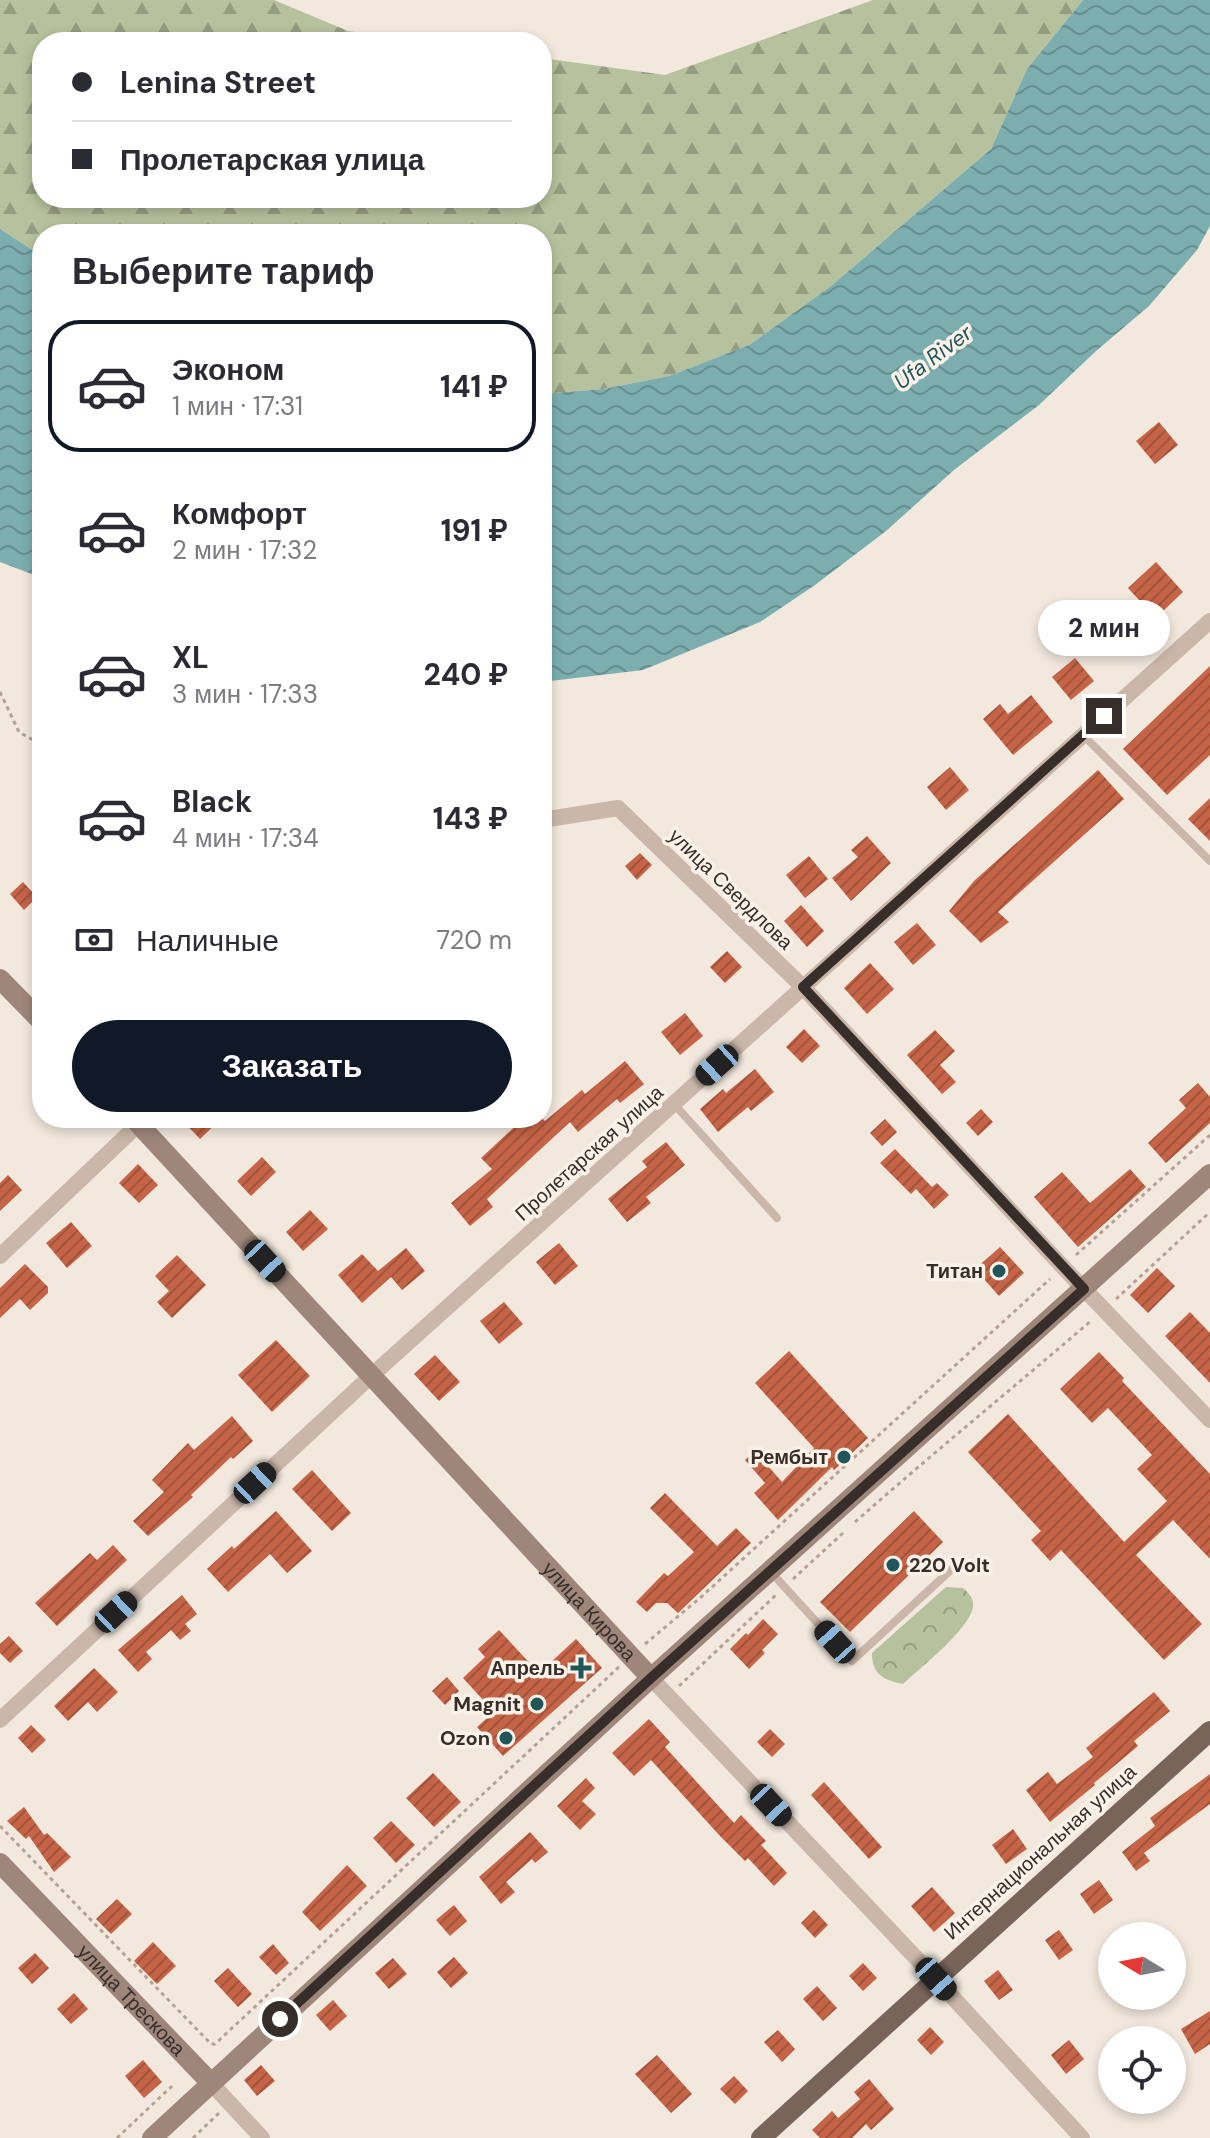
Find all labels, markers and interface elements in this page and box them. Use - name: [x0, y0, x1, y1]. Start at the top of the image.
- text: Lenina Street: [120, 63, 316, 102]
- text: Пролетарская улица: [120, 140, 424, 179]
- text: Выберите тариф: [72, 248, 375, 295]
- water label: Ufa River: [888, 318, 979, 396]
- icon: car: [76, 350, 148, 422]
- text: Эконом: [172, 350, 285, 389]
- text: 141 ₽: [440, 367, 508, 406]
- text: 1 мин · 17:31: [172, 389, 303, 423]
- icon: car: [76, 494, 148, 566]
- text: Комфорт: [172, 494, 307, 533]
- text: 191 ₽: [441, 511, 508, 550]
- text: 2 мин · 17:32: [172, 533, 317, 567]
- callout: 2 мин: [1038, 600, 1170, 656]
- text: 2 мин: [1068, 611, 1140, 645]
- icon: car: [76, 638, 148, 710]
- text: XL: [172, 638, 209, 677]
- text: 240 ₽: [424, 655, 508, 694]
- text: 3 мин · 17:33: [172, 677, 318, 711]
- route end: [1086, 698, 1122, 734]
- icon: car: [76, 782, 148, 854]
- text: Black: [172, 782, 252, 821]
- text: 143 ₽: [433, 799, 508, 838]
- text: 4 мин · 17:34: [172, 821, 319, 855]
- street label: улица Свердлова: [663, 823, 799, 956]
- icon: cash: [72, 918, 116, 962]
- text: Наличные: [136, 921, 279, 960]
- text: 720 m: [436, 923, 512, 957]
- button: Заказать: [72, 1020, 512, 1112]
- car: [691, 1040, 743, 1090]
- street label: Пролетарская улица: [509, 1079, 669, 1227]
- car: [240, 1235, 290, 1287]
- place label: Титан: [926, 1258, 983, 1284]
- marker: Титан: [990, 1262, 1008, 1280]
- place label: Рембыт: [751, 1444, 828, 1470]
- marker: Рембыт: [835, 1448, 853, 1466]
- car: [229, 1458, 281, 1508]
- place label: 220 Volt: [909, 1552, 990, 1578]
- street label: улица Кирова: [537, 1556, 643, 1667]
- marker: 220 Volt: [884, 1556, 902, 1574]
- car: [90, 1587, 142, 1637]
- car: [810, 1616, 860, 1668]
- place label: Апрель: [490, 1655, 565, 1681]
- marker: Апрель: [572, 1659, 590, 1677]
- place label: Magnit: [453, 1691, 521, 1717]
- marker: Magnit: [528, 1695, 546, 1713]
- place label: Ozon: [440, 1725, 490, 1751]
- marker: Ozon: [497, 1729, 515, 1747]
- street label: Интернациональная улица: [938, 1758, 1142, 1945]
- car: [746, 1779, 796, 1831]
- north arrow: [1098, 1922, 1186, 2010]
- map controls: [1098, 1922, 1186, 2114]
- street label: улица Трескова: [72, 1939, 192, 2062]
- car: [911, 1953, 961, 2005]
- route start: [262, 2001, 298, 2037]
- button: locate: [1098, 2026, 1186, 2114]

